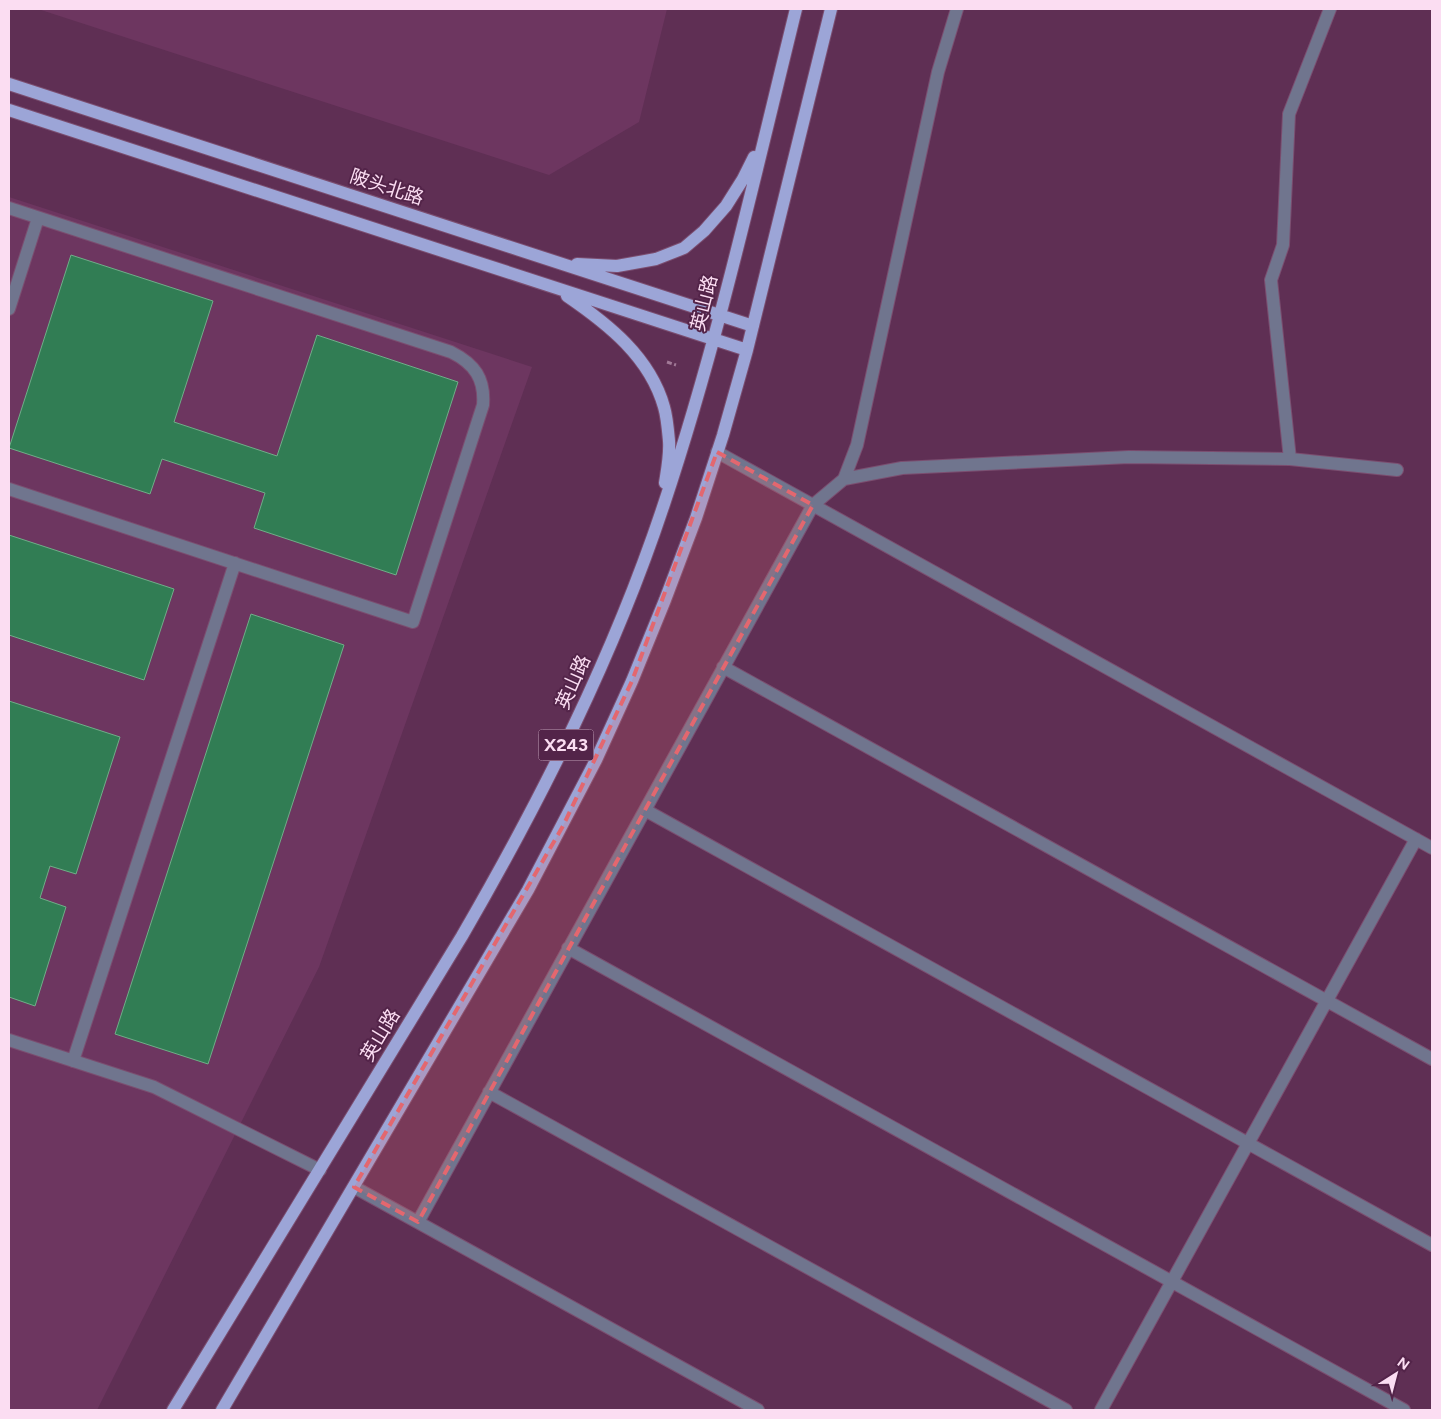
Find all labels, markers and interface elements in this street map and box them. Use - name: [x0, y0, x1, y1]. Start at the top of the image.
- street label: 陂头北路: [347, 164, 427, 210]
- street label: 英山路: [686, 273, 722, 333]
- street label: 英山路: [551, 651, 595, 713]
- road number: X243: [538, 730, 594, 760]
- street label: 英山路: [355, 1005, 405, 1065]
- north arrow: [1371, 1349, 1421, 1399]
- text: N: [1394, 1354, 1413, 1374]

